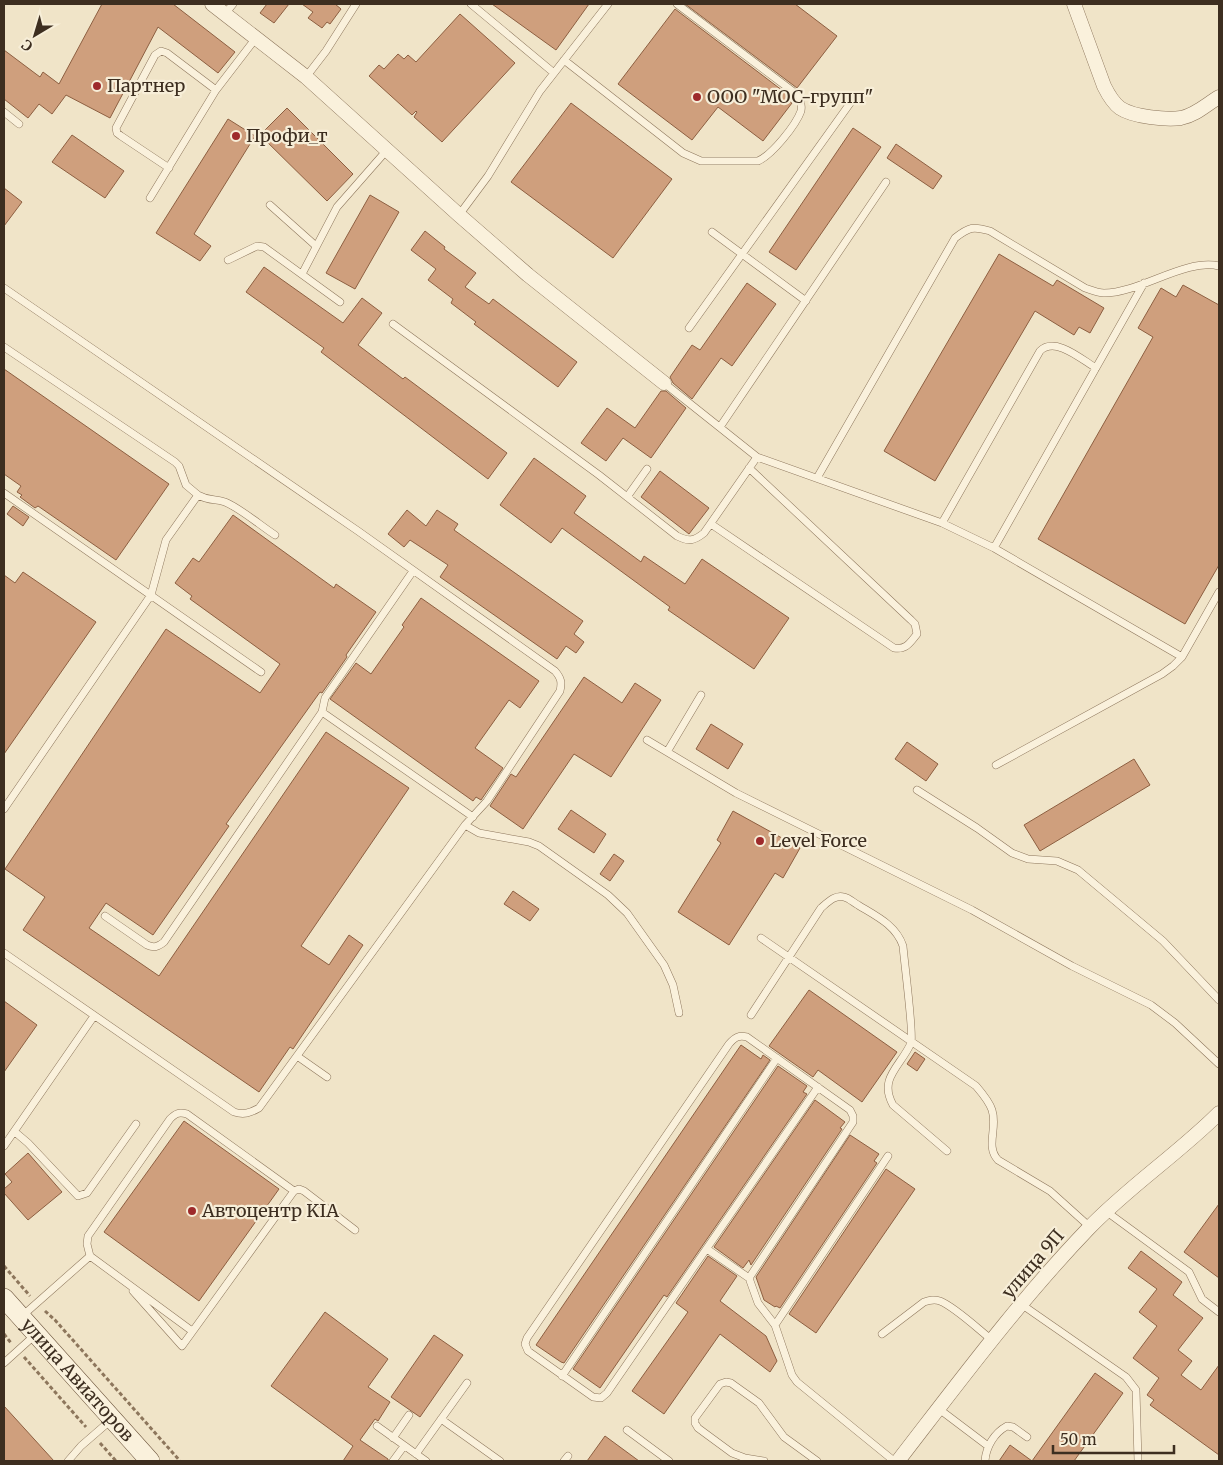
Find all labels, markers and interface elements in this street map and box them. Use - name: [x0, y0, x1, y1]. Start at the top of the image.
- north arrow: [10, 10, 60, 60]
- text: С: [18, 35, 36, 55]
- place label: Партнер: [107, 74, 185, 97]
- marker: Партнер: [91, 80, 103, 92]
- place label: ООО "МОС-групп": [707, 85, 873, 108]
- marker: ООО "МОС-групп": [691, 91, 703, 103]
- place label: Профи_т: [246, 124, 328, 147]
- marker: Профи_т: [230, 130, 242, 142]
- place label: Level Force: [770, 829, 867, 852]
- marker: Level Force: [754, 835, 766, 847]
- place label: Автоцентр KIA: [201, 1199, 339, 1222]
- marker: Автоцентр KIA: [186, 1205, 198, 1217]
- street label: улица 9П: [996, 1224, 1069, 1303]
- street label: улица Авиаторов: [16, 1313, 139, 1447]
- scale bar: [1053, 1422, 1174, 1454]
- text: 50 m: [1060, 1430, 1097, 1449]

